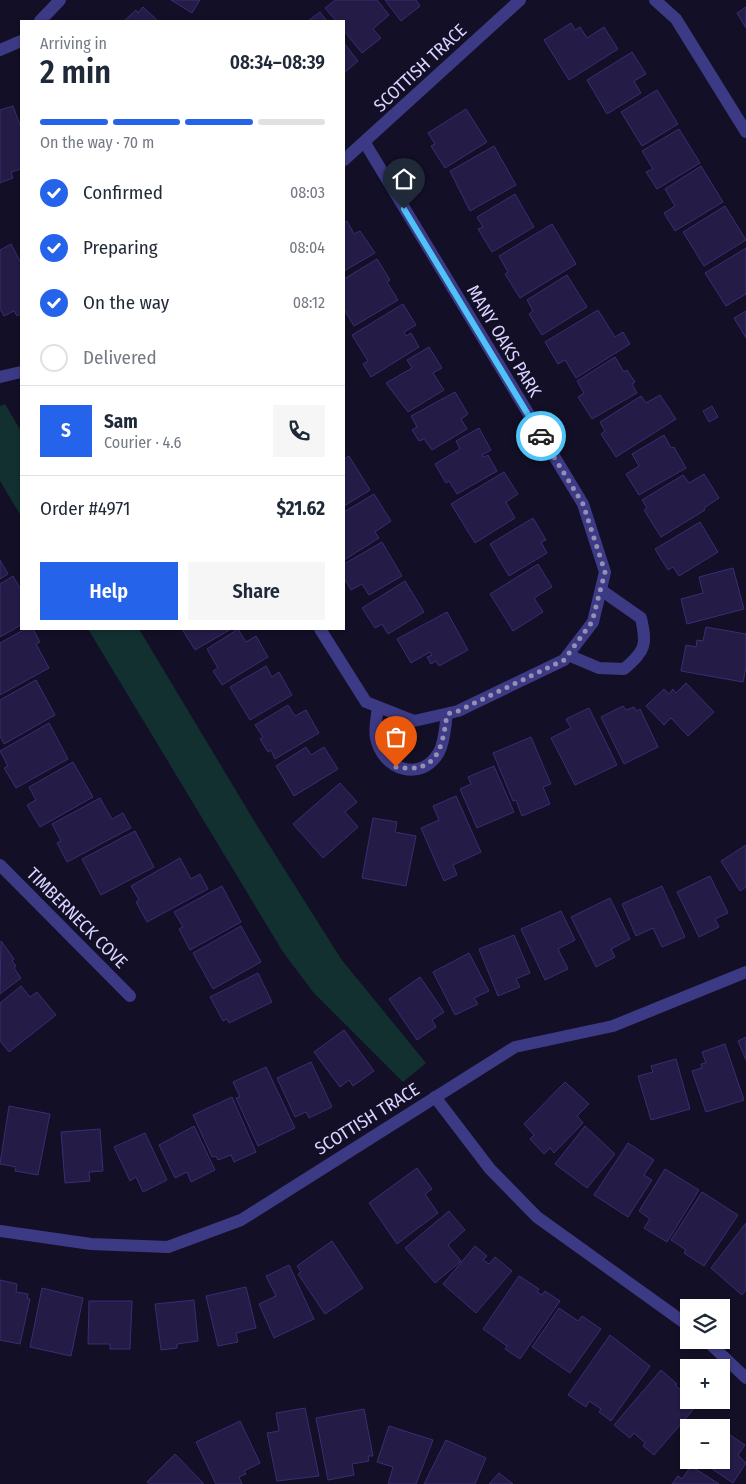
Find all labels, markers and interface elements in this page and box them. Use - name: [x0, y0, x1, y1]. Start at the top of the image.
- street label: SCOTTISH TRACE: [369, 19, 471, 117]
- text: Arriving in: [40, 34, 107, 53]
- text: 08:34–08:39: [230, 51, 325, 74]
- text: 2 min: [40, 53, 111, 91]
- text: On the way · 70 m: [40, 133, 154, 152]
- pin: [383, 158, 425, 209]
- icon: home: [390, 165, 418, 193]
- icon: check: [40, 179, 68, 207]
- text: Confirmed: [83, 181, 163, 204]
- text: 08:03: [290, 183, 325, 202]
- icon: check: [40, 234, 68, 262]
- text: Preparing: [83, 236, 158, 259]
- text: 08:04: [289, 238, 325, 257]
- street label: MANY OAKS PARK: [462, 281, 546, 401]
- icon: check: [40, 289, 68, 317]
- text: On the way: [83, 291, 169, 314]
- text: 08:12: [293, 293, 325, 312]
- text: Delivered: [83, 346, 157, 369]
- button: phone: [273, 405, 325, 457]
- text: Sam: [104, 410, 138, 433]
- courier: [516, 411, 566, 461]
- text: S: [61, 419, 71, 442]
- icon: car: [527, 422, 555, 450]
- text: Courier · 4.6: [104, 433, 182, 452]
- text: Order #4971: [40, 497, 130, 520]
- text: $21.62: [276, 497, 325, 520]
- button: Help: [40, 562, 178, 620]
- button: Share: [188, 562, 325, 620]
- pin: [375, 716, 417, 767]
- icon: bag: [382, 723, 410, 751]
- street label: TIMBERNECK COVE: [22, 863, 132, 973]
- street label: SCOTTISH TRACE: [311, 1078, 423, 1160]
- map controls: [680, 1299, 730, 1469]
- button: layers: [680, 1299, 730, 1349]
- button: +: [680, 1359, 730, 1409]
- button: −: [680, 1419, 730, 1469]

